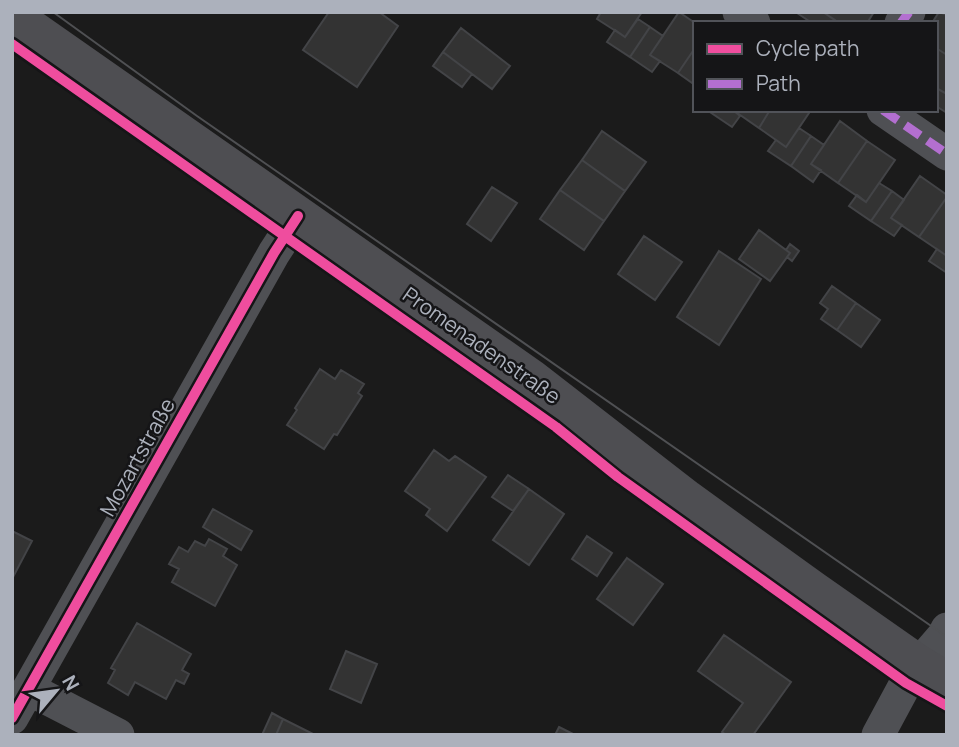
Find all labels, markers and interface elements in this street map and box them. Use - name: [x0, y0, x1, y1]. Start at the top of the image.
- legend: [693, 21, 938, 112]
- text: Cycle path: [756, 34, 859, 62]
- text: Path: [756, 69, 801, 97]
- street label: Promenadenstraße: [398, 280, 566, 410]
- street label: Mozartstraße: [93, 393, 181, 521]
- north arrow: [21, 656, 91, 726]
- text: N: [56, 670, 86, 695]

